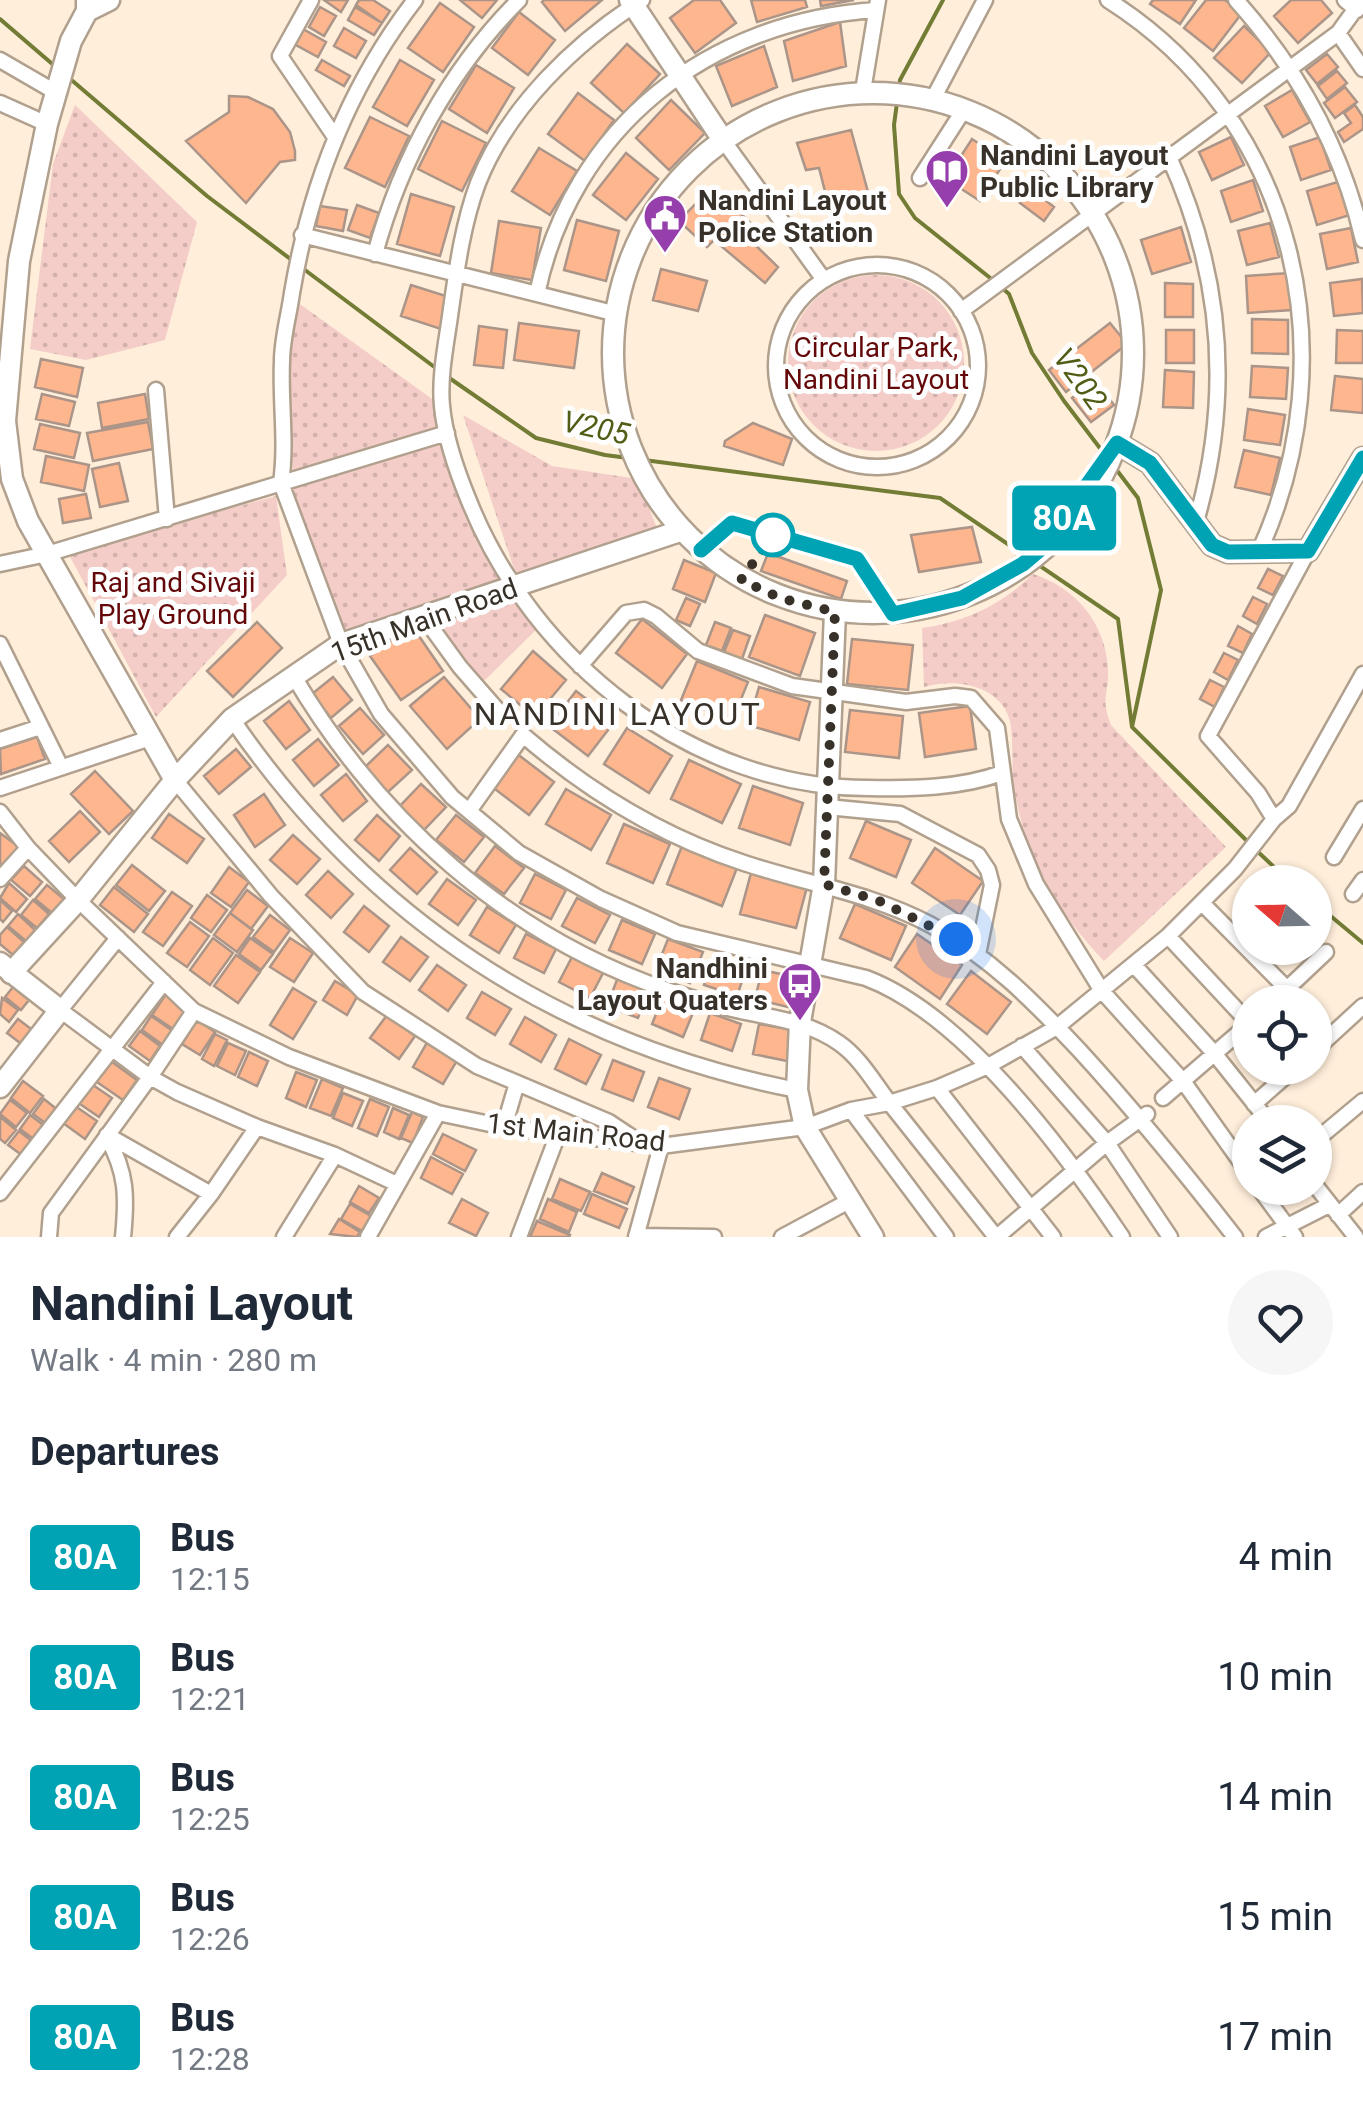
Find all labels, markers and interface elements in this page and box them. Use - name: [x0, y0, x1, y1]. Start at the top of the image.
- place label: Nandini Layout Public Library: [980, 139, 1168, 204]
- library icon: Nandini Layout Public Library: [924, 148, 970, 209]
- place label: Nandini Layout Police Station: [698, 184, 886, 249]
- public building icon: Nandini Layout Police Station: [642, 193, 688, 254]
- park label: Circular Park, Nandini Layout: [783, 331, 969, 396]
- water label: V202: [1046, 341, 1114, 416]
- water label: V205: [559, 403, 633, 452]
- line badge: 80A: [1006, 486, 1122, 550]
- text: 80A: [1032, 498, 1096, 539]
- unlabelled marker: [752, 514, 794, 556]
- park label: Raj and Sivaji Play Ground: [90, 566, 256, 631]
- street label: 15th Main Road: [326, 571, 522, 670]
- district label: NANDINI LAYOUT: [474, 695, 762, 733]
- north arrow: [1232, 865, 1332, 965]
- map controls: [1232, 865, 1332, 1205]
- your location: [931, 914, 981, 964]
- place label: Nandhini Layout Quaters: [577, 952, 768, 1017]
- bus stop icon: Nandhini Layout Quaters: [777, 961, 823, 1022]
- button: locate: [1232, 985, 1332, 1085]
- button: layers: [1232, 1105, 1332, 1205]
- street label: 1st Main Road: [485, 1107, 667, 1158]
- button: heart: [1228, 1270, 1333, 1375]
- text: Nandini Layout: [30, 1275, 353, 1332]
- text: Walk · 4 min · 280 m: [30, 1341, 317, 1379]
- text: Departures: [30, 1430, 220, 1474]
- text: Bus: [170, 1516, 235, 1560]
- text: 4 min: [1239, 1535, 1333, 1579]
- text: 80A: [53, 1537, 117, 1578]
- text: 12:15: [170, 1560, 250, 1598]
- text: Bus: [170, 1636, 235, 1680]
- text: 10 min: [1217, 1655, 1333, 1699]
- text: 80A: [53, 1657, 117, 1698]
- text: 12:21: [170, 1680, 250, 1718]
- text: Bus: [170, 1756, 235, 1800]
- text: 14 min: [1217, 1775, 1333, 1819]
- text: 80A: [53, 1777, 117, 1818]
- text: 12:25: [170, 1800, 250, 1838]
- text: Bus: [170, 1876, 235, 1920]
- text: 15 min: [1217, 1895, 1333, 1939]
- text: 80A: [53, 1897, 117, 1938]
- text: 12:26: [170, 1920, 250, 1958]
- text: Bus: [170, 1996, 235, 2040]
- text: 17 min: [1217, 2015, 1333, 2059]
- text: 80A: [53, 2017, 117, 2058]
- text: 12:28: [170, 2040, 250, 2078]

